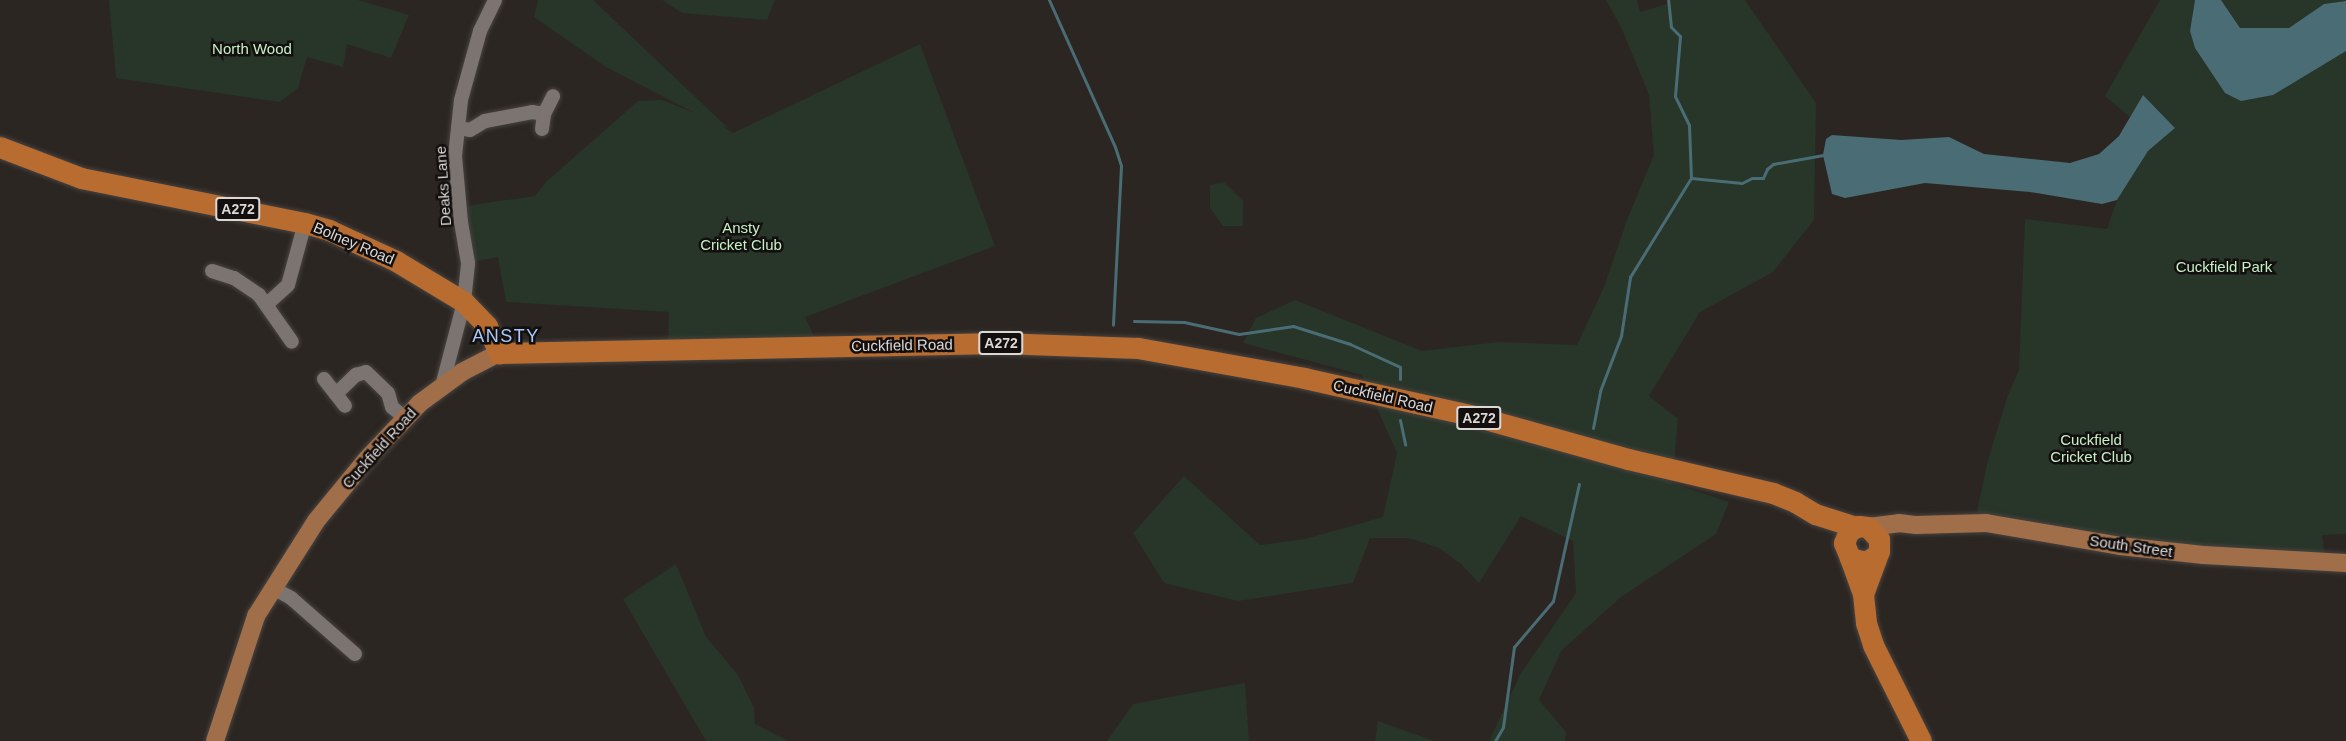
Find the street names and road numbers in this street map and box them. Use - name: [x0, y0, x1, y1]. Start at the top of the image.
- street label: Deaks Lane: [431, 145, 455, 227]
- road number: A272: [214, 198, 262, 220]
- street label: Bolney Road: [311, 218, 397, 268]
- road number: A272: [977, 332, 1025, 354]
- street label: Cuckfield Road: [851, 335, 953, 355]
- street label: Cuckfield Road: [1331, 376, 1435, 416]
- street label: Cuckfield Road: [338, 404, 420, 492]
- road number: A272: [1455, 407, 1503, 429]
- street label: South Street: [2088, 531, 2174, 561]

